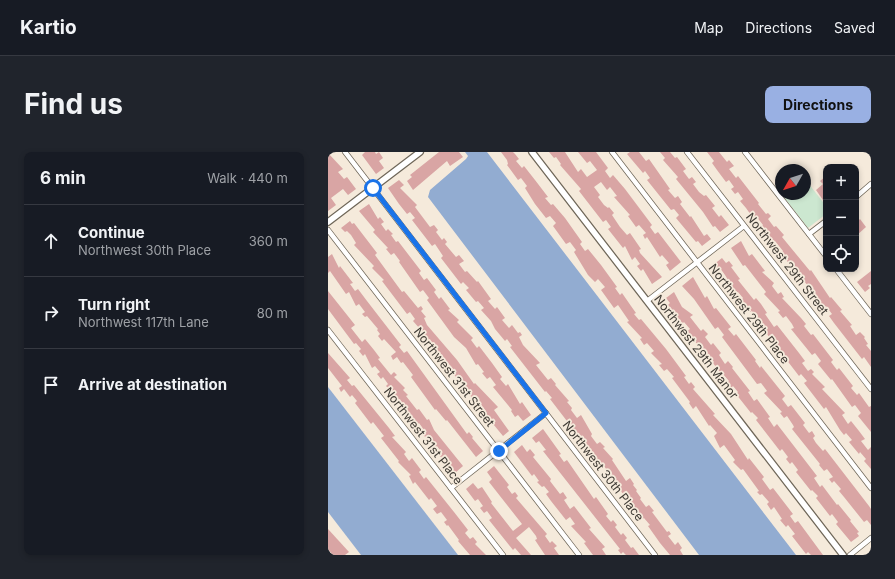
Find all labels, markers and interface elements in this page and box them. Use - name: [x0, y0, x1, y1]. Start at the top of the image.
- text: Kartio: [20, 16, 77, 39]
- text: Map: [694, 19, 723, 36]
- text: Directions: [745, 19, 812, 36]
- text: Saved: [834, 19, 875, 36]
- button: Directions: [765, 86, 871, 123]
- text: Find us: [24, 87, 123, 121]
- north arrow: [775, 164, 811, 200]
- map controls: [823, 164, 859, 272]
- button: +: [823, 164, 859, 200]
- text: 6 min: [40, 168, 86, 188]
- text: Walk · 440 m: [207, 170, 288, 186]
- route start: [364, 179, 382, 197]
- button: −: [823, 200, 859, 236]
- street label: Northwest 29th Street: [743, 210, 832, 318]
- text: Continue: [78, 223, 145, 242]
- icon: ahead: [40, 230, 62, 252]
- text: 360 m: [249, 233, 288, 249]
- button: locate: [823, 236, 859, 272]
- text: Northwest 30th Place: [78, 242, 211, 258]
- street label: Northwest 29th Place: [706, 261, 793, 367]
- street label: Northwest 29th Manor: [651, 292, 742, 402]
- text: Turn right: [78, 295, 150, 314]
- icon: right: [40, 302, 62, 324]
- text: 80 m: [257, 305, 288, 321]
- text: Northwest 117th Lane: [78, 314, 209, 330]
- street label: Northwest 31st Street: [411, 324, 498, 429]
- icon: arrive: [40, 374, 62, 396]
- text: Arrive at destination: [78, 375, 227, 394]
- street label: Northwest 31st Place: [381, 384, 466, 487]
- street label: Northwest 30th Place: [560, 418, 647, 524]
- route end: [490, 442, 508, 460]

